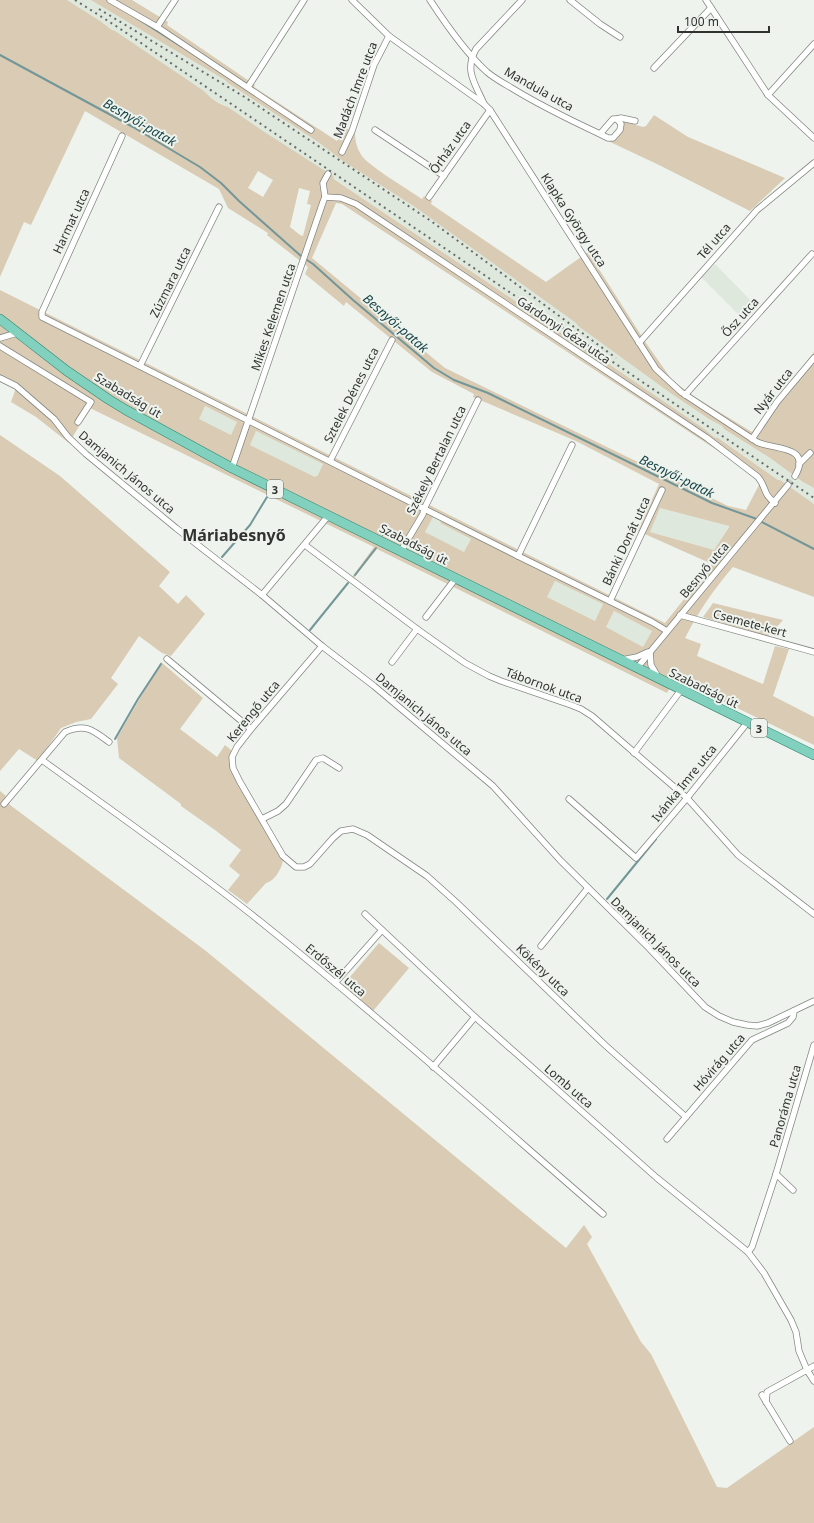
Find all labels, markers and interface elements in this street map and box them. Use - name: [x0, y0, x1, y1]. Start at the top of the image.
- scale bar: [678, 8, 769, 34]
- text: 100 m: [684, 13, 719, 30]
- street label: Madách Imre utca: [329, 39, 381, 141]
- street label: Mandula utca: [501, 63, 577, 115]
- water label: Besnyői-patak: [100, 94, 180, 150]
- street label: Őrház utca: [425, 117, 475, 177]
- street label: Klapka György utca: [537, 170, 611, 270]
- street label: Harmat utca: [48, 186, 94, 256]
- street label: Tél utca: [693, 219, 735, 263]
- street label: Zúzmara utca: [146, 244, 194, 320]
- street label: Mikes Kelemen utca: [247, 261, 299, 373]
- water label: Besnyői-patak: [359, 290, 433, 357]
- street label: Gárdonyi Géza utca: [514, 292, 614, 368]
- street label: Ősz utca: [718, 293, 762, 341]
- street label: Sztelek Dénes utca: [319, 344, 383, 446]
- street label: Nyár utca: [750, 364, 796, 418]
- street label: Szabadság út: [91, 368, 165, 422]
- street label: Székely Bertalan utca: [402, 402, 470, 518]
- street label: Damjanich János utca: [75, 427, 179, 517]
- water label: Besnyői-patak: [637, 450, 718, 502]
- road number: 3: [267, 480, 283, 498]
- street label: Bánki Donát utca: [598, 494, 654, 588]
- street label: Szabadság út: [377, 519, 452, 569]
- district label: Máriabesnyő: [182, 524, 286, 546]
- street label: Besnyő utca: [675, 538, 733, 602]
- street label: Csemete-kert: [711, 605, 789, 641]
- street label: Tábornok utca: [503, 663, 585, 707]
- street label: Szabadság út: [666, 664, 742, 712]
- street label: Damjanich János utca: [372, 669, 476, 759]
- street label: Kerengő utca: [223, 676, 283, 746]
- road number: 3: [751, 719, 767, 737]
- street label: Ivánka Imre utca: [648, 741, 720, 825]
- street label: Damjanich János utca: [607, 893, 705, 991]
- street label: Erdőszél utca: [302, 939, 370, 1001]
- street label: Kökény utca: [512, 940, 574, 1000]
- street label: Hóvirág utca: [689, 1030, 749, 1094]
- street label: Lomb utca: [541, 1060, 597, 1112]
- street label: Panoráma utca: [765, 1063, 805, 1149]

